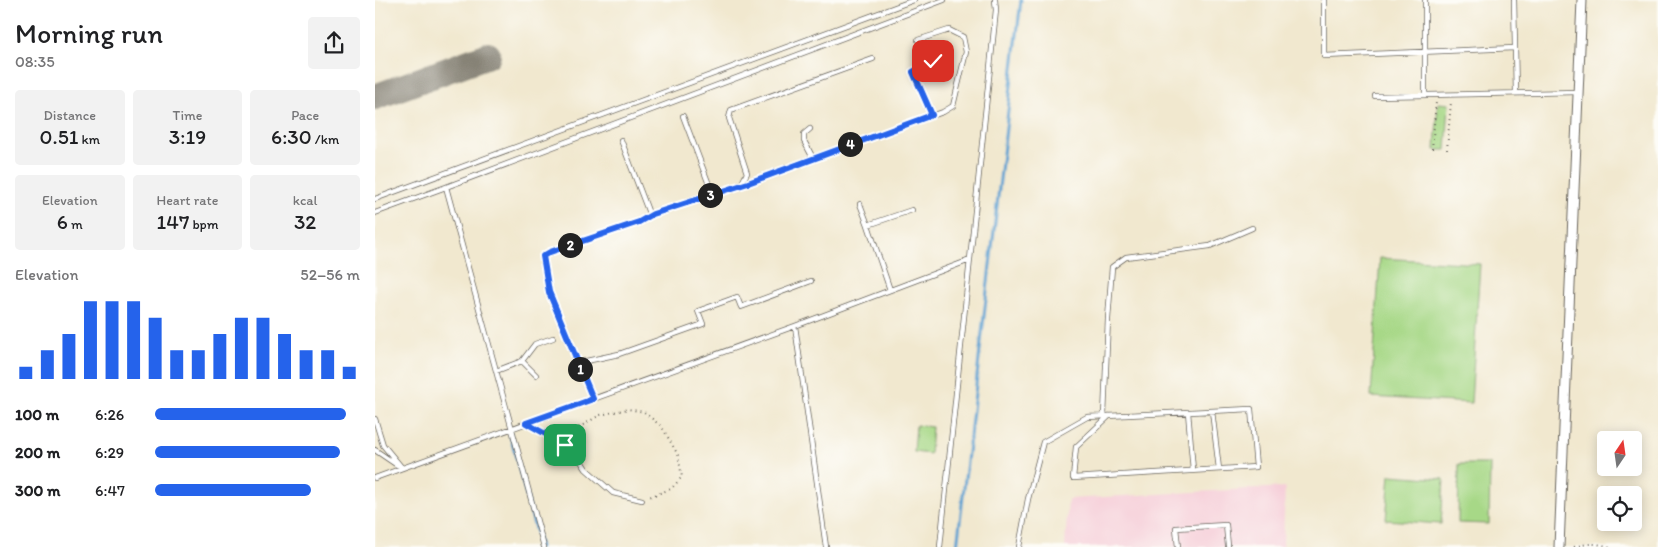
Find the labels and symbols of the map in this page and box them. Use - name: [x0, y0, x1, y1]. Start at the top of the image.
- pin: [912, 40, 954, 82]
- pin: 4: [837, 132, 863, 156]
- pin: 3: [697, 182, 723, 208]
- pin: 2: [557, 232, 583, 258]
- pin: 1: [567, 356, 593, 382]
- pin: [544, 424, 586, 466]
- north arrow: [1597, 431, 1643, 476]

